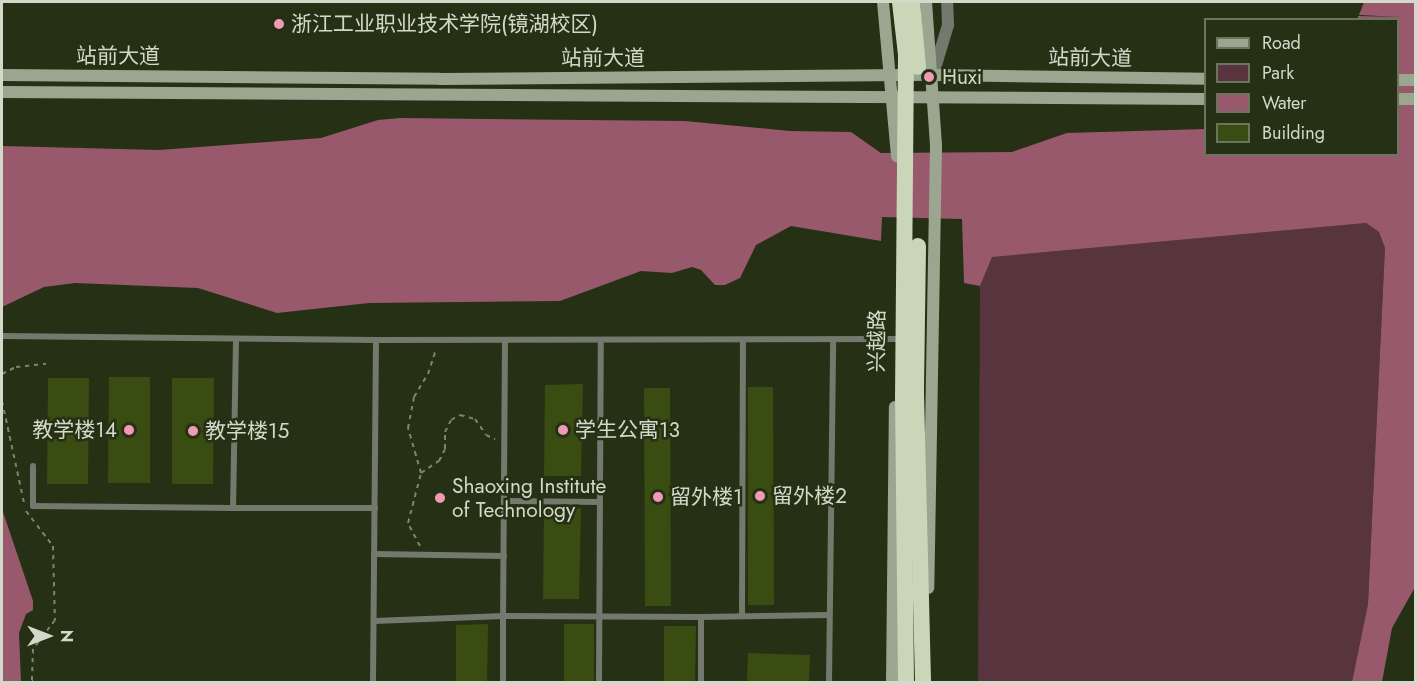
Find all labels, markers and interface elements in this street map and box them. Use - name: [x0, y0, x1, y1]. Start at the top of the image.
- place label: 浙江工业职业技术学院(镜湖校区): [291, 11, 598, 37]
- marker: 浙江工业职业技术学院(镜湖校区): [272, 17, 286, 31]
- legend: [1204, 18, 1399, 156]
- text: Road: [1262, 30, 1301, 56]
- street label: 站前大道: [76, 43, 160, 69]
- street label: 站前大道: [561, 45, 645, 71]
- street label: 站前大道: [1048, 45, 1132, 71]
- text: Park: [1262, 60, 1294, 86]
- place label: Huxi: [942, 64, 982, 90]
- marker: Huxi: [920, 68, 938, 86]
- text: Water: [1262, 90, 1306, 116]
- text: Building: [1262, 120, 1325, 146]
- street label: 兴越路: [864, 309, 890, 373]
- place label: 教学楼14: [32, 417, 117, 443]
- place label: 学生公寓13: [575, 417, 680, 443]
- place label: 教学楼15: [205, 418, 289, 444]
- marker: 教学楼14: [122, 423, 136, 437]
- marker: 学生公寓13: [556, 423, 570, 437]
- marker: 教学楼15: [186, 424, 200, 438]
- place label: Shaoxing Institute of Technology: [452, 473, 606, 523]
- place label: 留外楼2: [772, 483, 847, 509]
- place label: 留外楼1: [670, 484, 742, 510]
- marker: 留外楼2: [753, 489, 767, 503]
- marker: 留外楼1: [651, 490, 665, 504]
- marker: Shaoxing Institute of Technology: [433, 491, 447, 505]
- north arrow: [18, 606, 78, 666]
- text: N: [55, 630, 78, 642]

